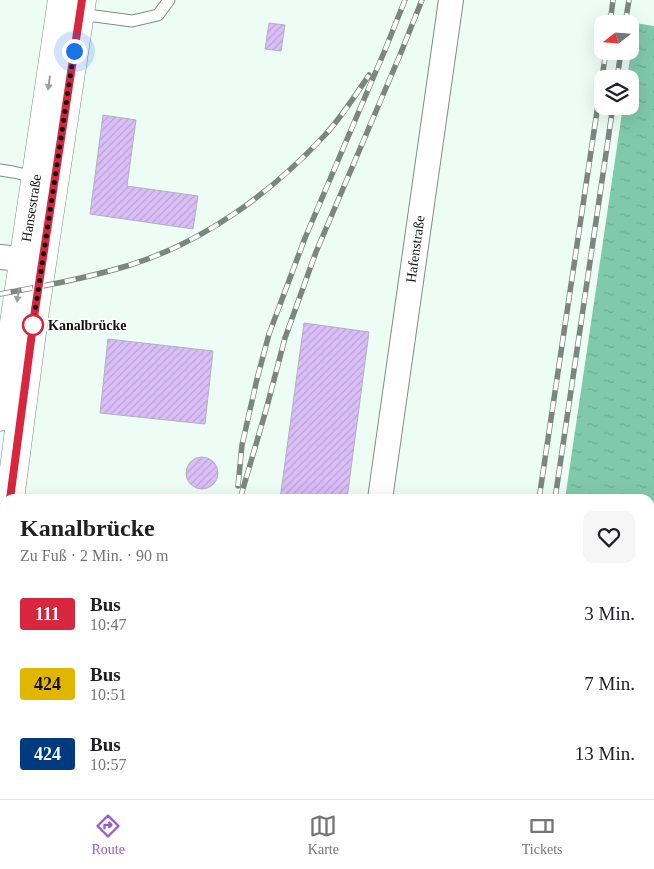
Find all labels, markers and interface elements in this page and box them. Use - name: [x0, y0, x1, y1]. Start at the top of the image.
- north arrow: [594, 15, 639, 60]
- map controls: [594, 15, 639, 115]
- your location: [62, 39, 87, 64]
- button: layers: [594, 70, 639, 115]
- one-way arrow: [45, 75, 53, 91]
- street label: Hansestraße: [19, 173, 44, 243]
- street label: Hafenstraße: [403, 215, 428, 284]
- one-way arrow: [13, 288, 21, 304]
- marker: Kanalbrücke: [22, 314, 44, 336]
- place label: Kanalbrücke: [48, 318, 127, 333]
- button: heart: [583, 511, 635, 563]
- text: Kanalbrücke: [20, 515, 155, 541]
- text: Zu Fuß · 2 Min. · 90 m: [20, 547, 168, 564]
- text: Bus: [90, 594, 121, 615]
- text: 3 Min.: [584, 603, 635, 624]
- text: 111: [35, 604, 60, 624]
- text: 10:47: [90, 616, 126, 633]
- text: Bus: [90, 664, 121, 685]
- text: 7 Min.: [584, 673, 635, 694]
- text: 424: [34, 674, 61, 694]
- text: 10:51: [90, 686, 126, 703]
- text: Bus: [90, 734, 121, 755]
- text: 13 Min.: [575, 743, 635, 764]
- text: 424: [34, 744, 61, 764]
- text: 10:57: [90, 756, 126, 773]
- tab: Route: [91, 812, 125, 858]
- tab: Karte: [308, 812, 339, 858]
- tab: Tickets: [522, 812, 563, 858]

